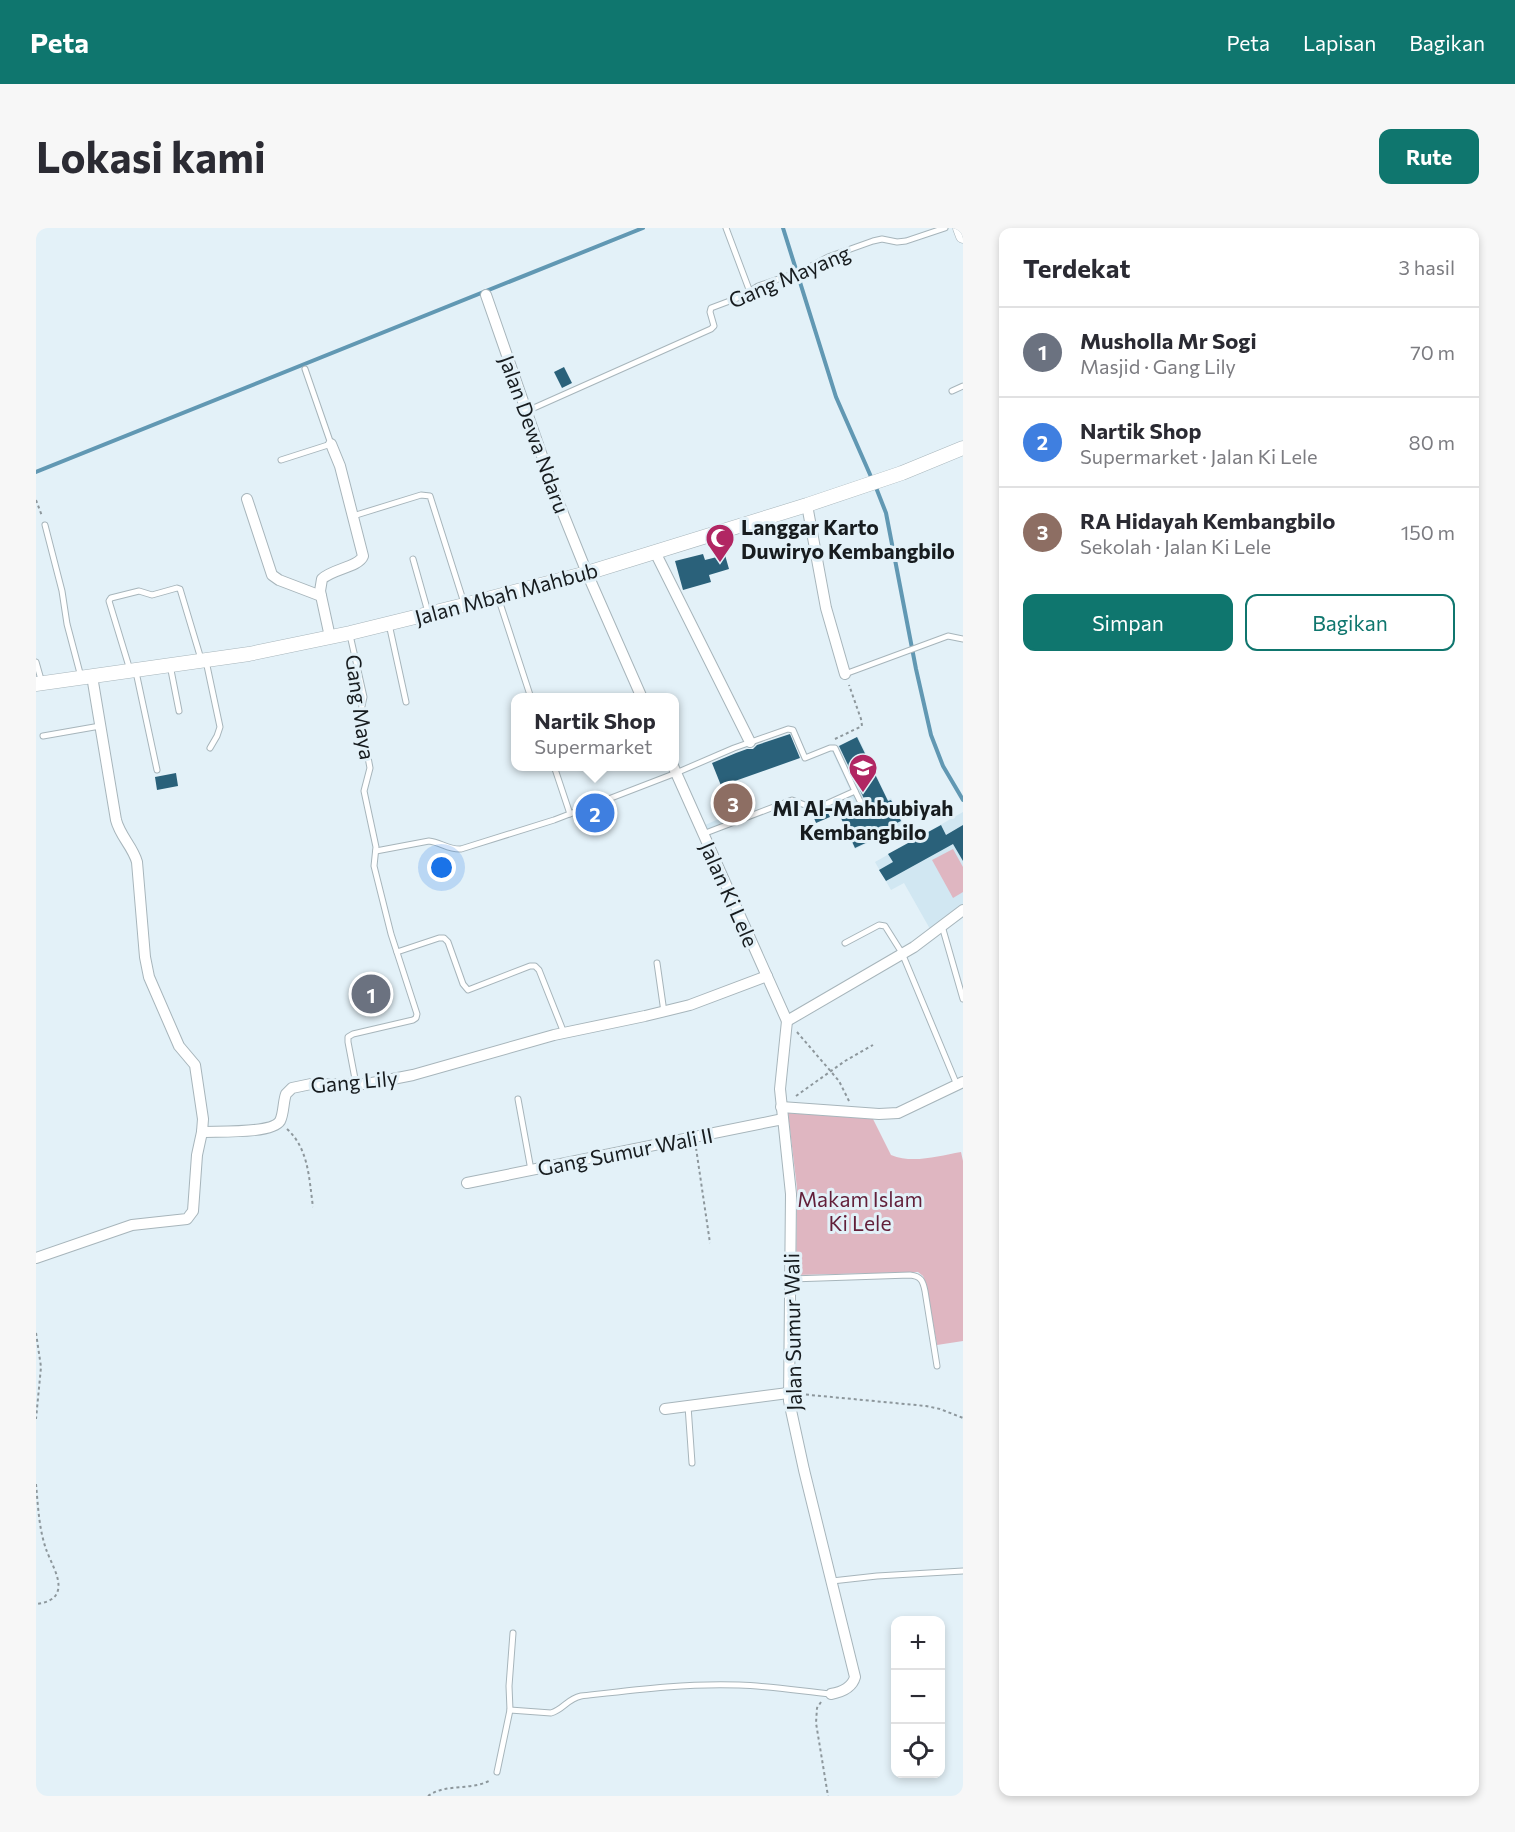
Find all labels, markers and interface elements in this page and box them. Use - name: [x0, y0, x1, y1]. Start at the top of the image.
- text: Peta: [30, 25, 89, 59]
- text: Peta: [1227, 30, 1270, 55]
- text: Lapisan: [1303, 30, 1376, 55]
- text: Bagikan: [1409, 30, 1485, 55]
- button: Rute: [1379, 129, 1479, 184]
- text: Lokasi kami: [36, 130, 266, 182]
- street label: Gang Mayang: [725, 239, 853, 313]
- text: Terdekat: [1023, 252, 1130, 283]
- text: 3 hasil: [1399, 255, 1455, 279]
- text: Musholla Mr Sogi: [1080, 327, 1257, 354]
- text: 1: [1038, 340, 1047, 364]
- text: 70 m: [1410, 340, 1455, 364]
- street label: Jalan Dewa Ndaru: [495, 352, 575, 516]
- text: Masjid · Gang Lily: [1080, 354, 1236, 378]
- text: Nartik Shop: [1080, 417, 1202, 444]
- text: 2: [1037, 430, 1048, 454]
- text: 80 m: [1409, 430, 1455, 454]
- text: Supermarket · Jalan Ki Lele: [1080, 444, 1318, 468]
- text: RA Hidayah Kembangbilo: [1080, 507, 1335, 534]
- place label: Langgar Karto Duwiryo Kembangbilo: [741, 514, 955, 563]
- text: 3: [1037, 520, 1048, 544]
- text: 150 m: [1401, 520, 1455, 544]
- mosque icon: Langgar Karto Duwiryo Kembangbilo: [704, 522, 736, 564]
- text: Sekolah · Jalan Ki Lele: [1080, 534, 1271, 558]
- street label: Jalan Mbah Mahbub: [412, 557, 600, 629]
- button: Simpan: [1023, 594, 1233, 651]
- button: Bagikan: [1245, 594, 1455, 651]
- street label: Gang Maya: [341, 653, 381, 761]
- popup: [511, 693, 679, 771]
- text: Nartik Shop: [534, 707, 656, 734]
- text: Supermarket: [534, 734, 652, 758]
- school or university icon: MI Al-Mahbubiyah Kembangbilo: [847, 752, 879, 794]
- pin: 3: [714, 780, 752, 826]
- pin: 2: [576, 790, 614, 836]
- place label: MI Al-Mahbubiyah Kembangbilo: [773, 795, 953, 844]
- street label: Jalan Ki Lele: [696, 838, 764, 950]
- your location: [427, 853, 456, 882]
- pin: 1: [352, 972, 390, 1017]
- street label: Gang Lily: [309, 1065, 399, 1097]
- street label: Gang Sumur Wali II: [535, 1122, 715, 1180]
- park label: Makam Islam Ki Lele: [797, 1186, 923, 1235]
- street label: Jalan Sumur Wali: [778, 1253, 806, 1411]
- map controls: [891, 1616, 945, 1778]
- button: +: [891, 1616, 945, 1670]
- button: −: [891, 1670, 945, 1724]
- button: locate: [891, 1724, 945, 1778]

